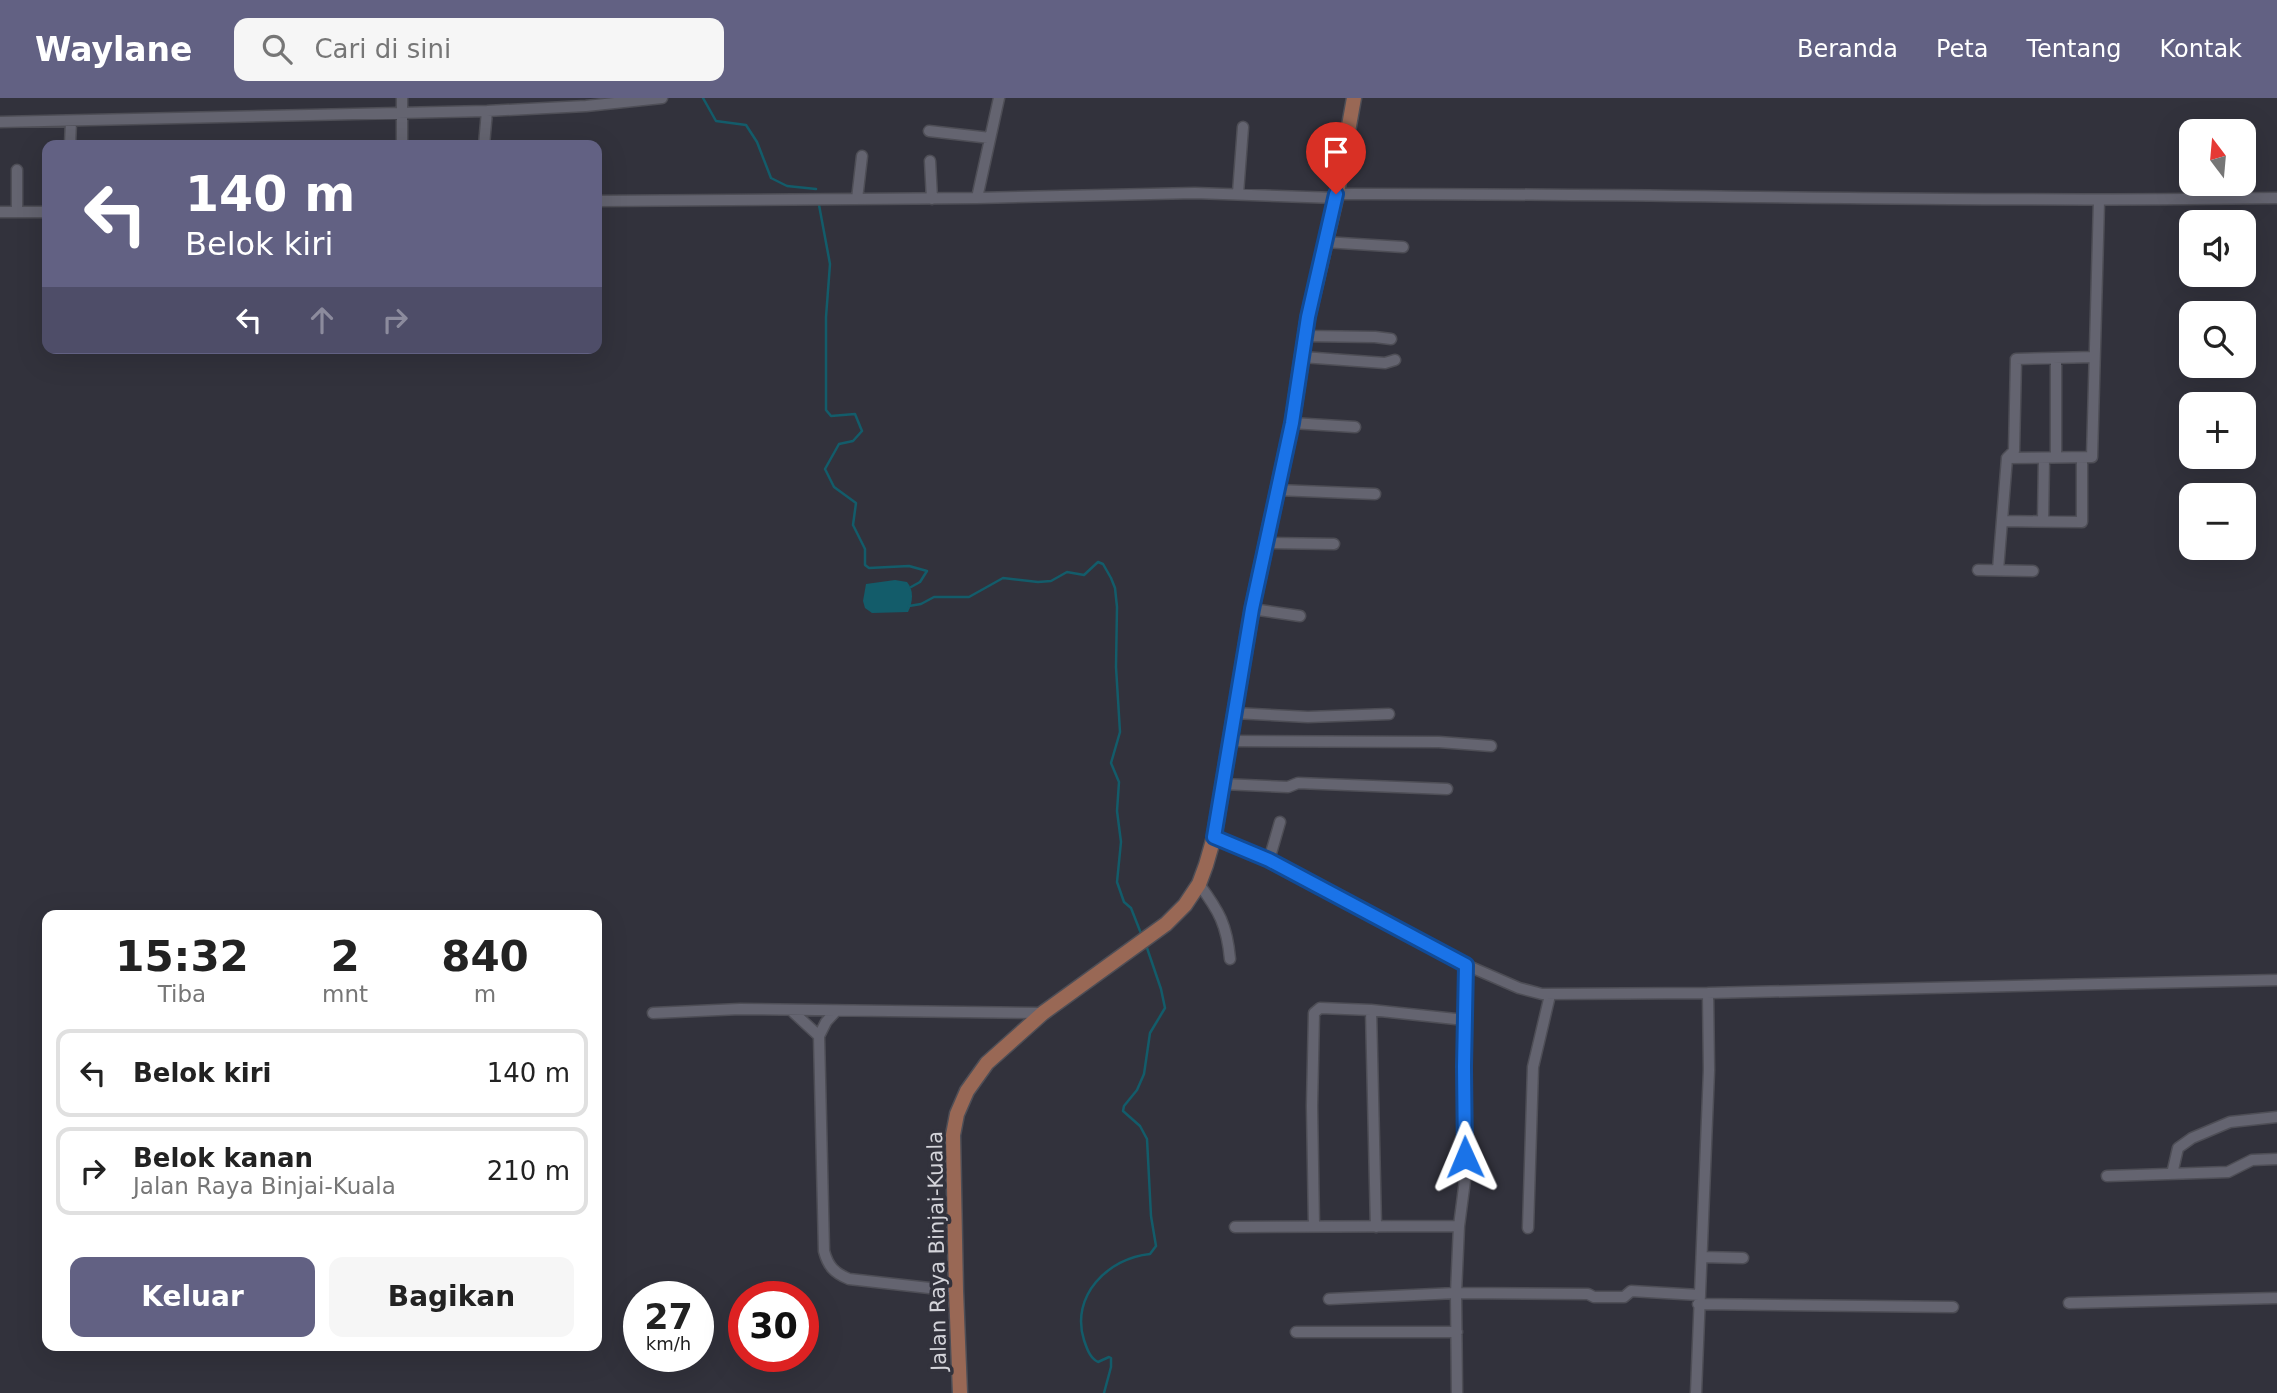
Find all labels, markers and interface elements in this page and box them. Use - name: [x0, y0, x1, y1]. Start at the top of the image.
- search box: [234, 18, 724, 81]
- text: Waylane: [35, 30, 192, 69]
- icon: search: [258, 30, 296, 68]
- text: Cari di sini: [314, 34, 451, 64]
- text: Beranda: [1797, 35, 1898, 63]
- text: Peta: [1936, 35, 1988, 63]
- text: Tentang: [2026, 35, 2122, 63]
- text: Kontak: [2160, 35, 2242, 63]
- north arrow: [2179, 119, 2256, 196]
- map controls: [2179, 119, 2256, 560]
- pin: [1306, 122, 1366, 194]
- icon: arrive: [1317, 133, 1355, 171]
- text: 140 m: [185, 166, 355, 223]
- icon: left: [70, 168, 161, 259]
- button: sound: [2179, 210, 2256, 287]
- text: Belok kiri: [185, 225, 333, 263]
- icon: left: [230, 301, 268, 339]
- icon: ahead: [303, 301, 341, 339]
- icon: right: [376, 301, 414, 339]
- button: search: [2179, 301, 2256, 378]
- button: +: [2179, 392, 2256, 469]
- button: −: [2179, 483, 2256, 560]
- text: 15:32: [115, 932, 249, 981]
- text: 2: [330, 932, 360, 981]
- text: 840: [441, 932, 529, 981]
- text: Tiba: [158, 981, 206, 1007]
- text: mnt: [322, 981, 368, 1007]
- text: m: [474, 981, 496, 1007]
- icon: left: [74, 1054, 112, 1092]
- text: Belok kiri: [133, 1058, 272, 1088]
- text: 140 m: [487, 1058, 570, 1088]
- position arrow: [1428, 1120, 1502, 1194]
- street label: Jalan Raya Binjai-Kuala: [923, 1131, 951, 1373]
- text: Belok kanan: [133, 1143, 313, 1173]
- icon: right: [74, 1152, 112, 1190]
- text: 210 m: [487, 1156, 570, 1186]
- text: Jalan Raya Binjai-Kuala: [133, 1173, 396, 1199]
- button: Keluar: [70, 1257, 315, 1337]
- button: Bagikan: [329, 1257, 574, 1337]
- speed limit sign: 30: [728, 1281, 819, 1372]
- text: 27: [644, 1297, 693, 1337]
- text: km/h: [646, 1333, 691, 1354]

